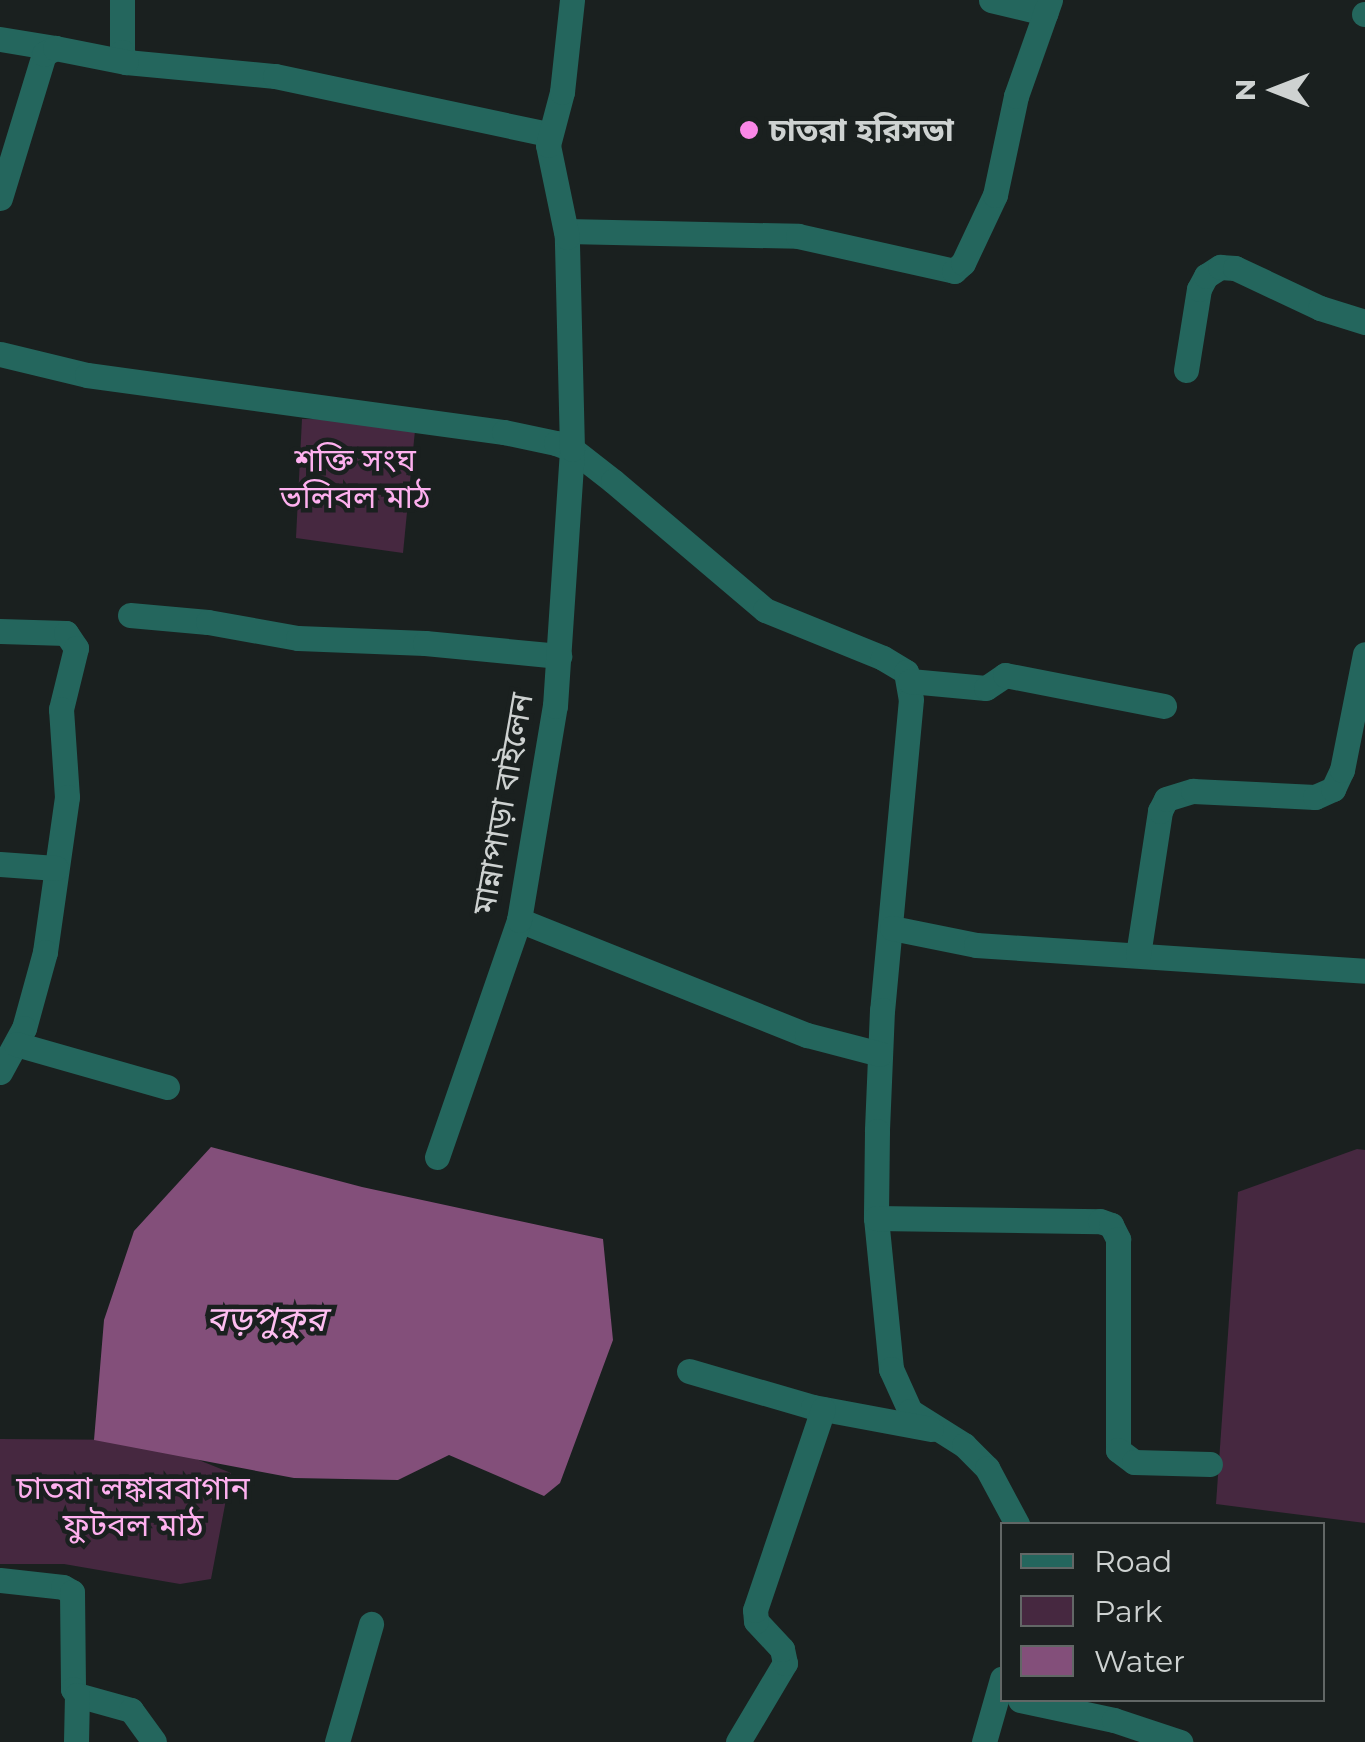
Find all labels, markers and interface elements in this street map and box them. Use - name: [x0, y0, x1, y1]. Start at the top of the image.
- north arrow: [1225, 40, 1325, 140]
- text: N: [1228, 79, 1262, 101]
- place label: চাতরা হরিসভা: [769, 111, 954, 149]
- marker: চাতরা হরিসভা: [738, 119, 760, 141]
- park label: শক্তি সংঘ ভলিবল মাঠ: [280, 442, 430, 517]
- street label: মান্নাপাড়া বাইলেন: [465, 690, 541, 918]
- water label: বড়পুকুর: [206, 1298, 326, 1340]
- park label: চাতরা লঙ্কারবাগান ফুটবল মাঠ: [16, 1470, 250, 1545]
- legend: [1000, 1522, 1325, 1702]
- text: Road: [1094, 1543, 1172, 1580]
- text: Park: [1094, 1593, 1163, 1630]
- text: Water: [1094, 1643, 1185, 1680]

